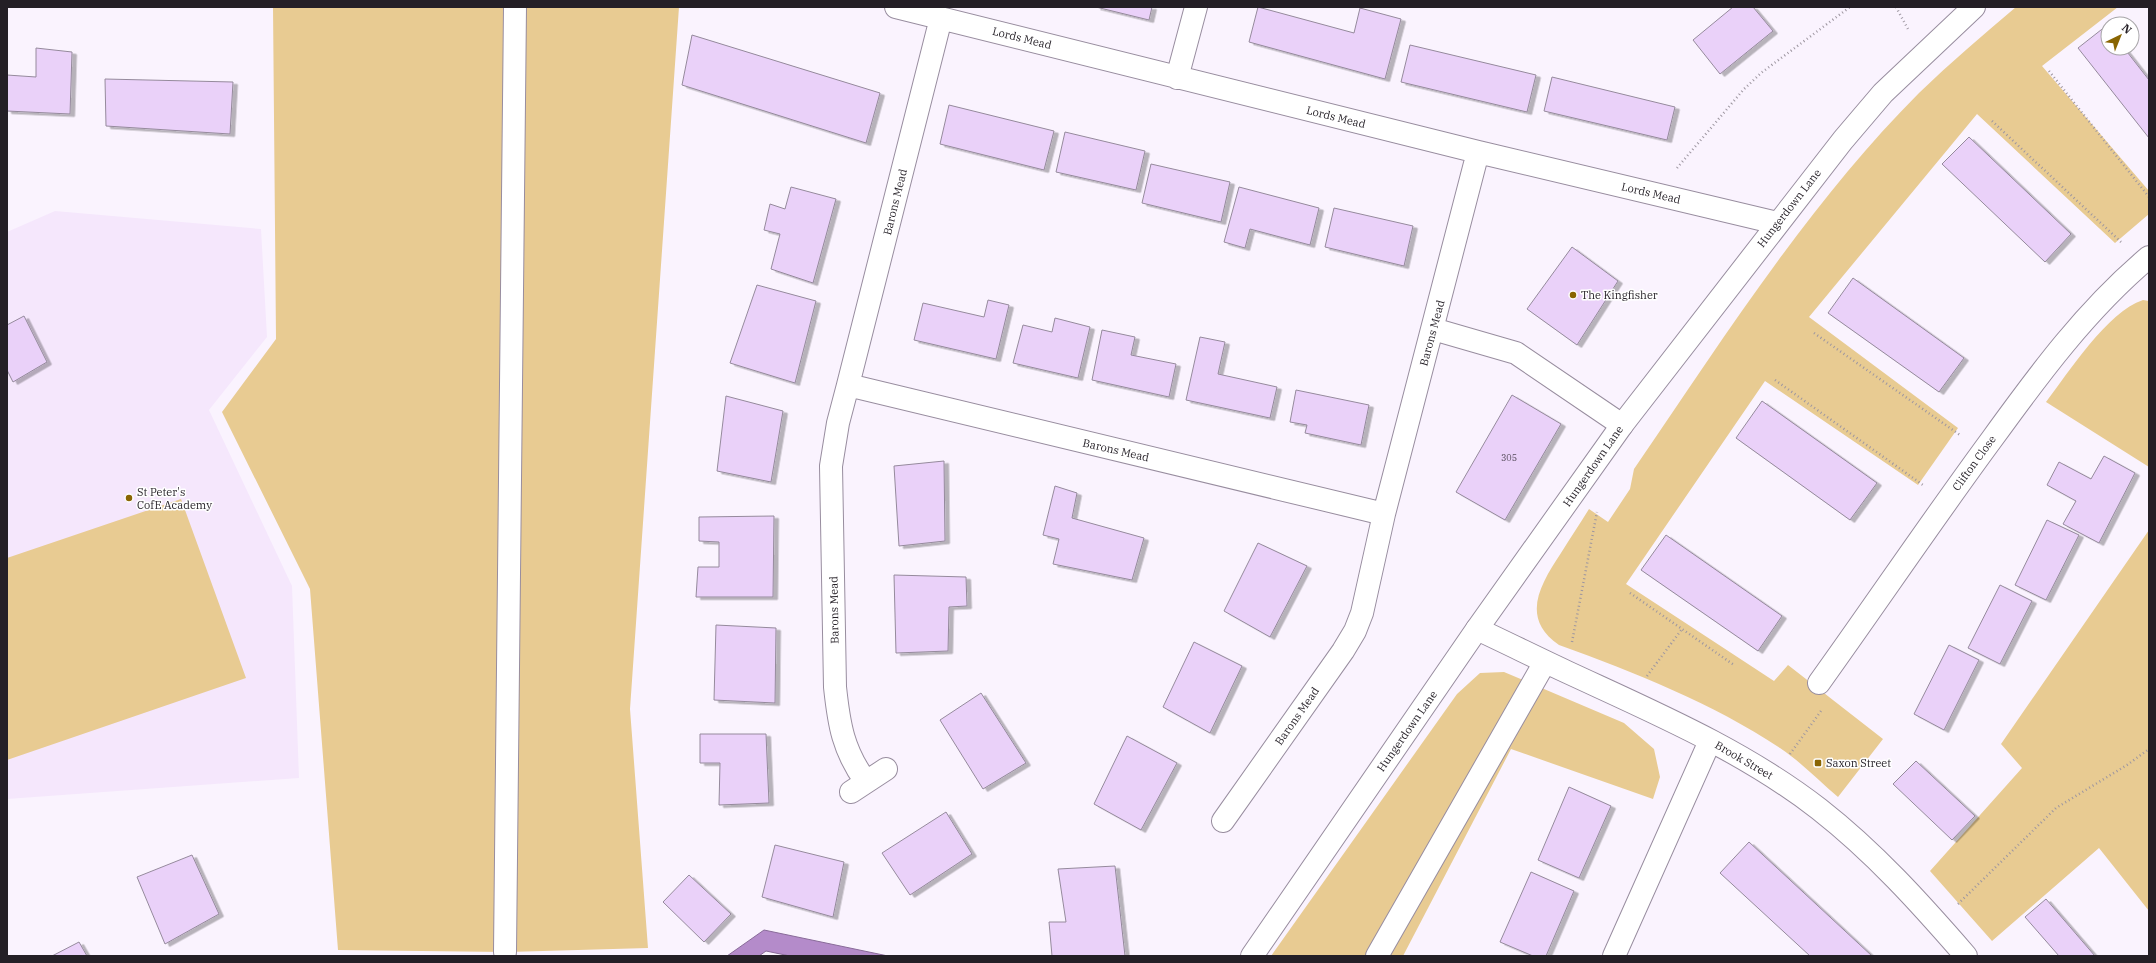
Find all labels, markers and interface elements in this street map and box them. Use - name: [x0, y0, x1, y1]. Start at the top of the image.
- north arrow: [2100, 16, 2140, 56]
- text: N: [2119, 21, 2135, 37]
- street label: Lords Mead: [991, 24, 1053, 52]
- street label: Lords Mead: [1305, 103, 1367, 131]
- street label: Hungerdown Lane: [1754, 166, 1824, 250]
- street label: Barons Mead: [880, 167, 910, 237]
- street label: Lords Mead: [1620, 179, 1682, 207]
- place label: The Kingfisher: [1581, 288, 1658, 302]
- marker: The Kingfisher: [1568, 290, 1578, 300]
- street label: Barons Mead: [1416, 298, 1448, 368]
- street label: Hungerdown Lane: [1560, 423, 1626, 509]
- street label: Clifton Close: [1949, 432, 1999, 494]
- street label: Barons Mead: [1081, 436, 1151, 465]
- house number: 305: [1501, 452, 1517, 463]
- place label: St Peter's CofE Academy: [137, 485, 212, 512]
- marker: St Peter's CofE Academy: [124, 493, 134, 503]
- street label: Barons Mead: [826, 576, 842, 644]
- street label: Barons Mead: [1272, 684, 1322, 748]
- street label: Hungerdown Lane: [1374, 688, 1440, 774]
- street label: Brook Street: [1713, 738, 1776, 782]
- place label: Saxon Street: [1826, 756, 1891, 770]
- marker: Saxon Street: [1813, 758, 1823, 768]

